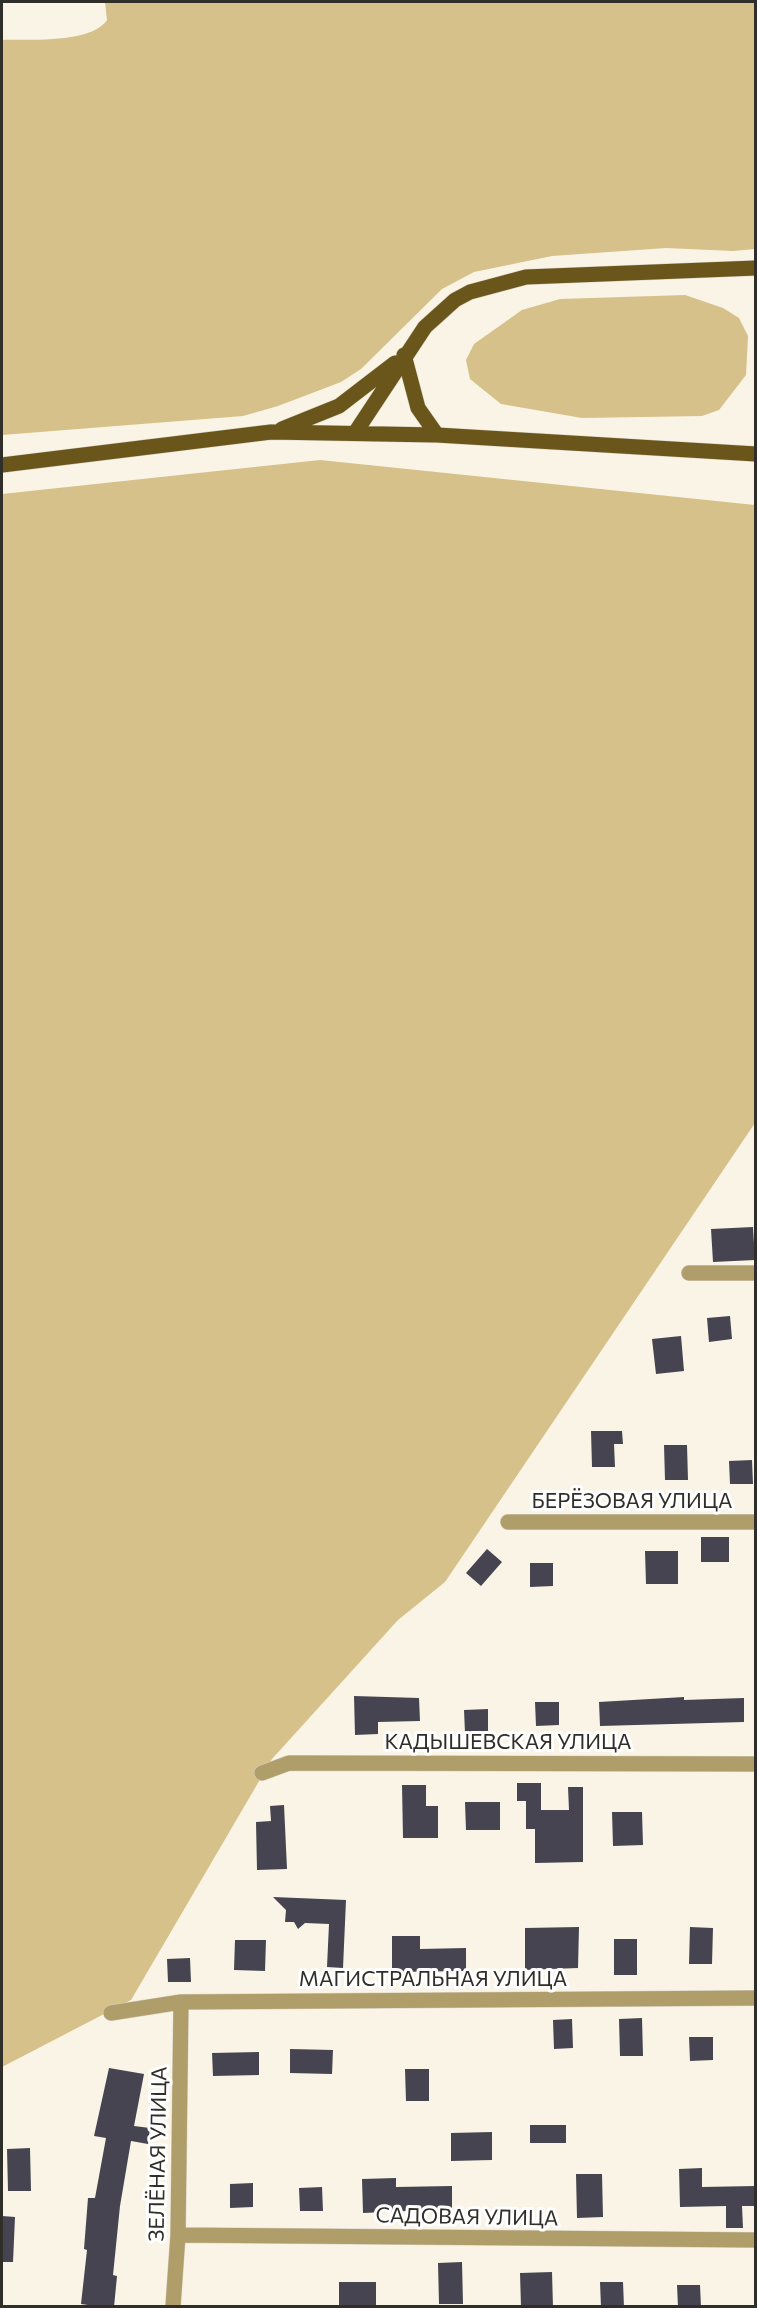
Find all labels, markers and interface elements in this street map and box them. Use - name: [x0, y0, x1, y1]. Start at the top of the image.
- street label: БЕРЁЗОВАЯ УЛИЦА: [532, 1488, 732, 1514]
- street label: КАДЫШЕВСКАЯ УЛИЦА: [384, 1729, 632, 1755]
- street label: МАГИСТРАЛЬНАЯ УЛИЦА: [299, 1966, 567, 1992]
- street label: ЗЕЛЁНАЯ УЛИЦА: [144, 2066, 172, 2242]
- street label: САДОВАЯ УЛИЦА: [375, 2203, 559, 2231]

